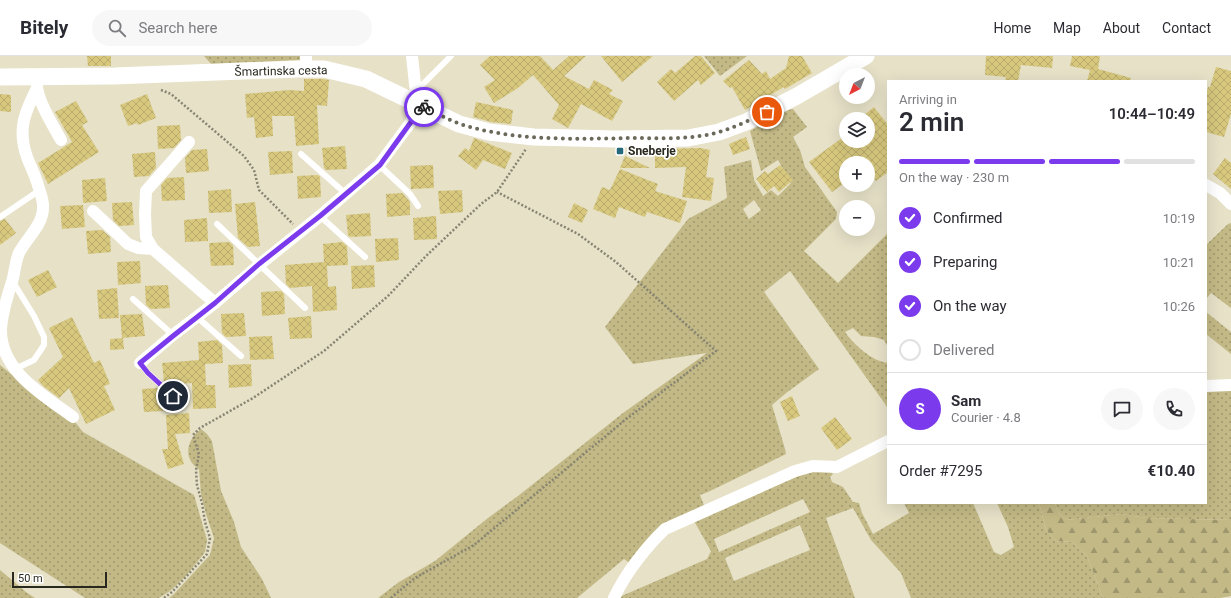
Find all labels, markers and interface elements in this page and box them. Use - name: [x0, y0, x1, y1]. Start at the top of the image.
- search box: [92, 10, 372, 46]
- text: Bitely: [20, 16, 68, 39]
- icon: search: [106, 17, 128, 39]
- text: Search here: [138, 19, 217, 37]
- text: Home: [993, 20, 1031, 36]
- text: Map: [1053, 20, 1081, 36]
- text: About: [1103, 20, 1140, 36]
- text: Contact: [1162, 20, 1211, 36]
- street label: Šmartinska cesta: [234, 62, 328, 79]
- north arrow: [839, 68, 875, 104]
- map controls: [839, 68, 875, 236]
- courier: [404, 87, 444, 127]
- text: Arriving in: [899, 92, 957, 107]
- pin: [750, 95, 784, 129]
- icon: bike: [413, 96, 435, 118]
- icon: bag: [756, 101, 778, 123]
- text: 10:44–10:49: [1109, 105, 1195, 123]
- text: 2 min: [899, 107, 964, 137]
- button: layers: [839, 112, 875, 148]
- place label: Sneberje: [628, 144, 676, 158]
- marker: Sneberje: [615, 146, 625, 156]
- button: +: [839, 156, 875, 192]
- text: On the way · 230 m: [899, 170, 1009, 185]
- button: −: [839, 200, 875, 236]
- icon: check: [899, 207, 921, 229]
- text: Confirmed: [933, 209, 1003, 227]
- text: 10:19: [1163, 211, 1195, 226]
- icon: check: [899, 251, 921, 273]
- text: Preparing: [933, 253, 997, 271]
- text: 10:21: [1163, 255, 1195, 270]
- icon: check: [899, 295, 921, 317]
- text: On the way: [933, 297, 1007, 315]
- text: 10:26: [1163, 299, 1195, 314]
- text: Delivered: [933, 341, 995, 359]
- pin: [156, 379, 190, 413]
- icon: home: [162, 385, 184, 407]
- button: chat: [1101, 388, 1143, 430]
- button: phone: [1153, 388, 1195, 430]
- text: Sam: [951, 392, 981, 410]
- text: S: [915, 400, 925, 418]
- text: Courier · 4.8: [951, 410, 1021, 425]
- text: Order #7295: [899, 462, 982, 480]
- text: €10.40: [1148, 462, 1195, 480]
- scale bar: [12, 570, 107, 589]
- text: 50 m: [18, 572, 43, 585]

